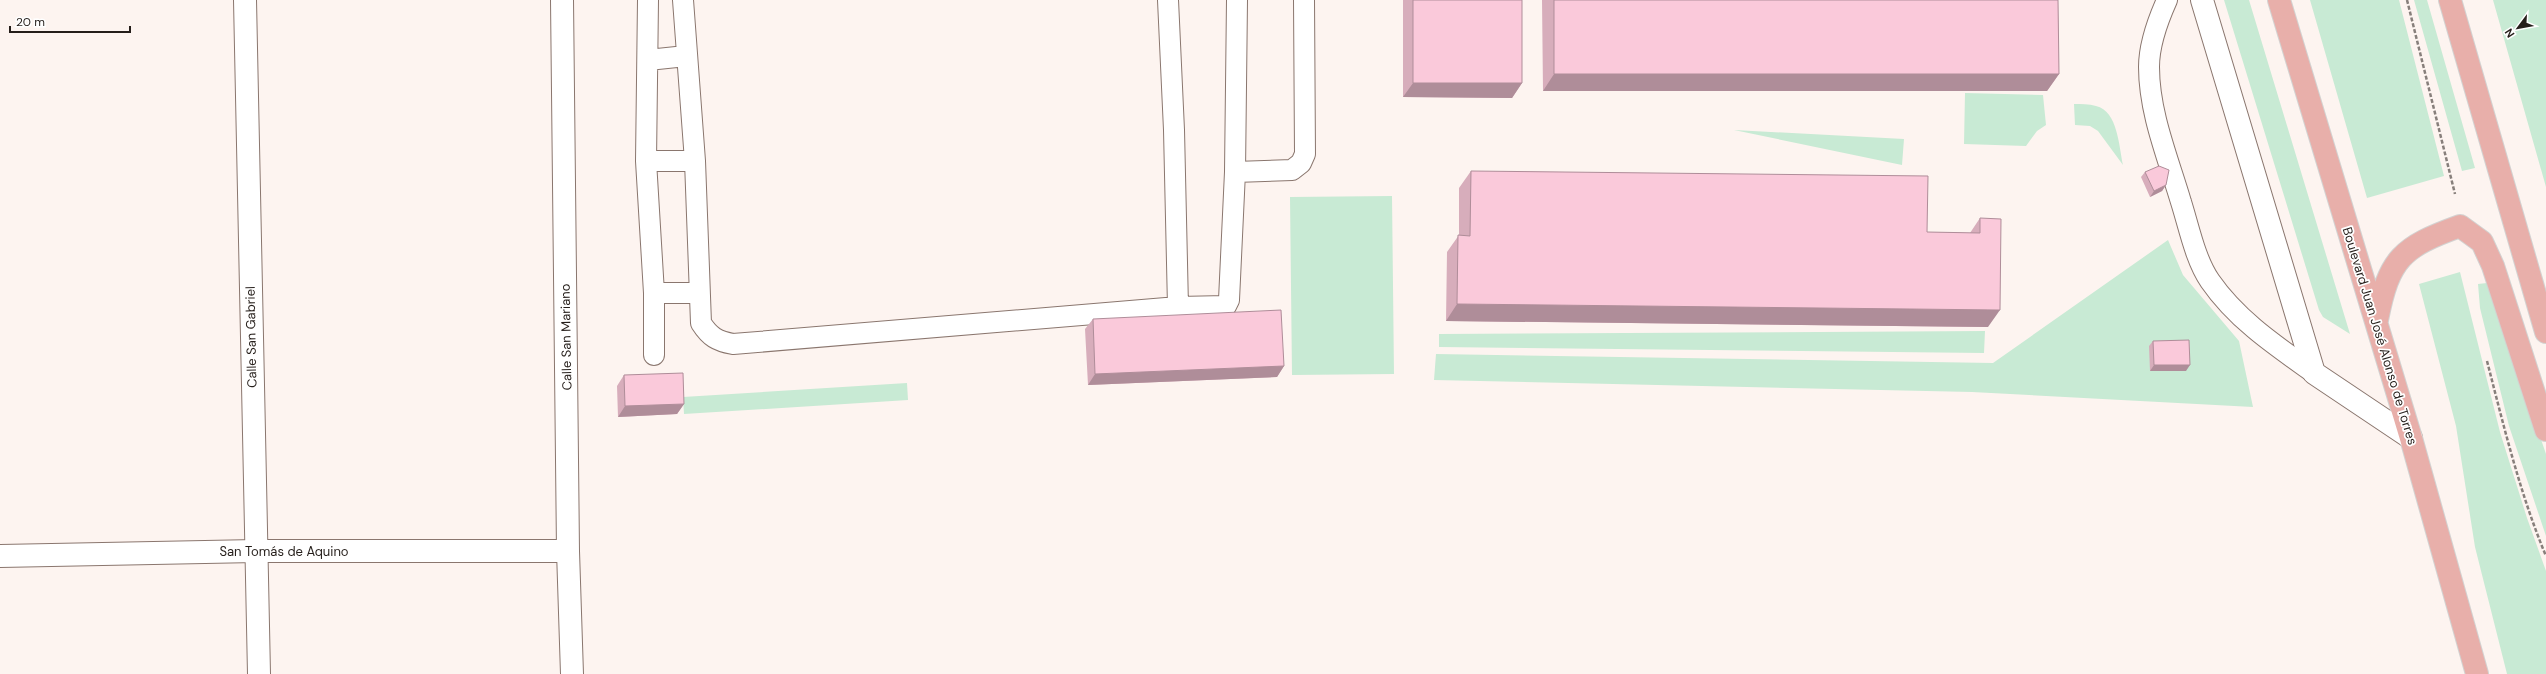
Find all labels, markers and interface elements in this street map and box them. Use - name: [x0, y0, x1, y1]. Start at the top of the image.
- scale bar: [10, 8, 130, 34]
- north arrow: [2498, 8, 2538, 48]
- text: 20 m: [16, 14, 45, 30]
- text: N: [2501, 26, 2518, 40]
- street label: Boulevard Juan José Alonso de Torres: [2339, 225, 2421, 447]
- street label: Calle San Mariano: [557, 283, 575, 391]
- street label: Calle San Gabriel: [242, 286, 260, 388]
- street label: San Tomás de Aquino: [219, 543, 349, 560]

